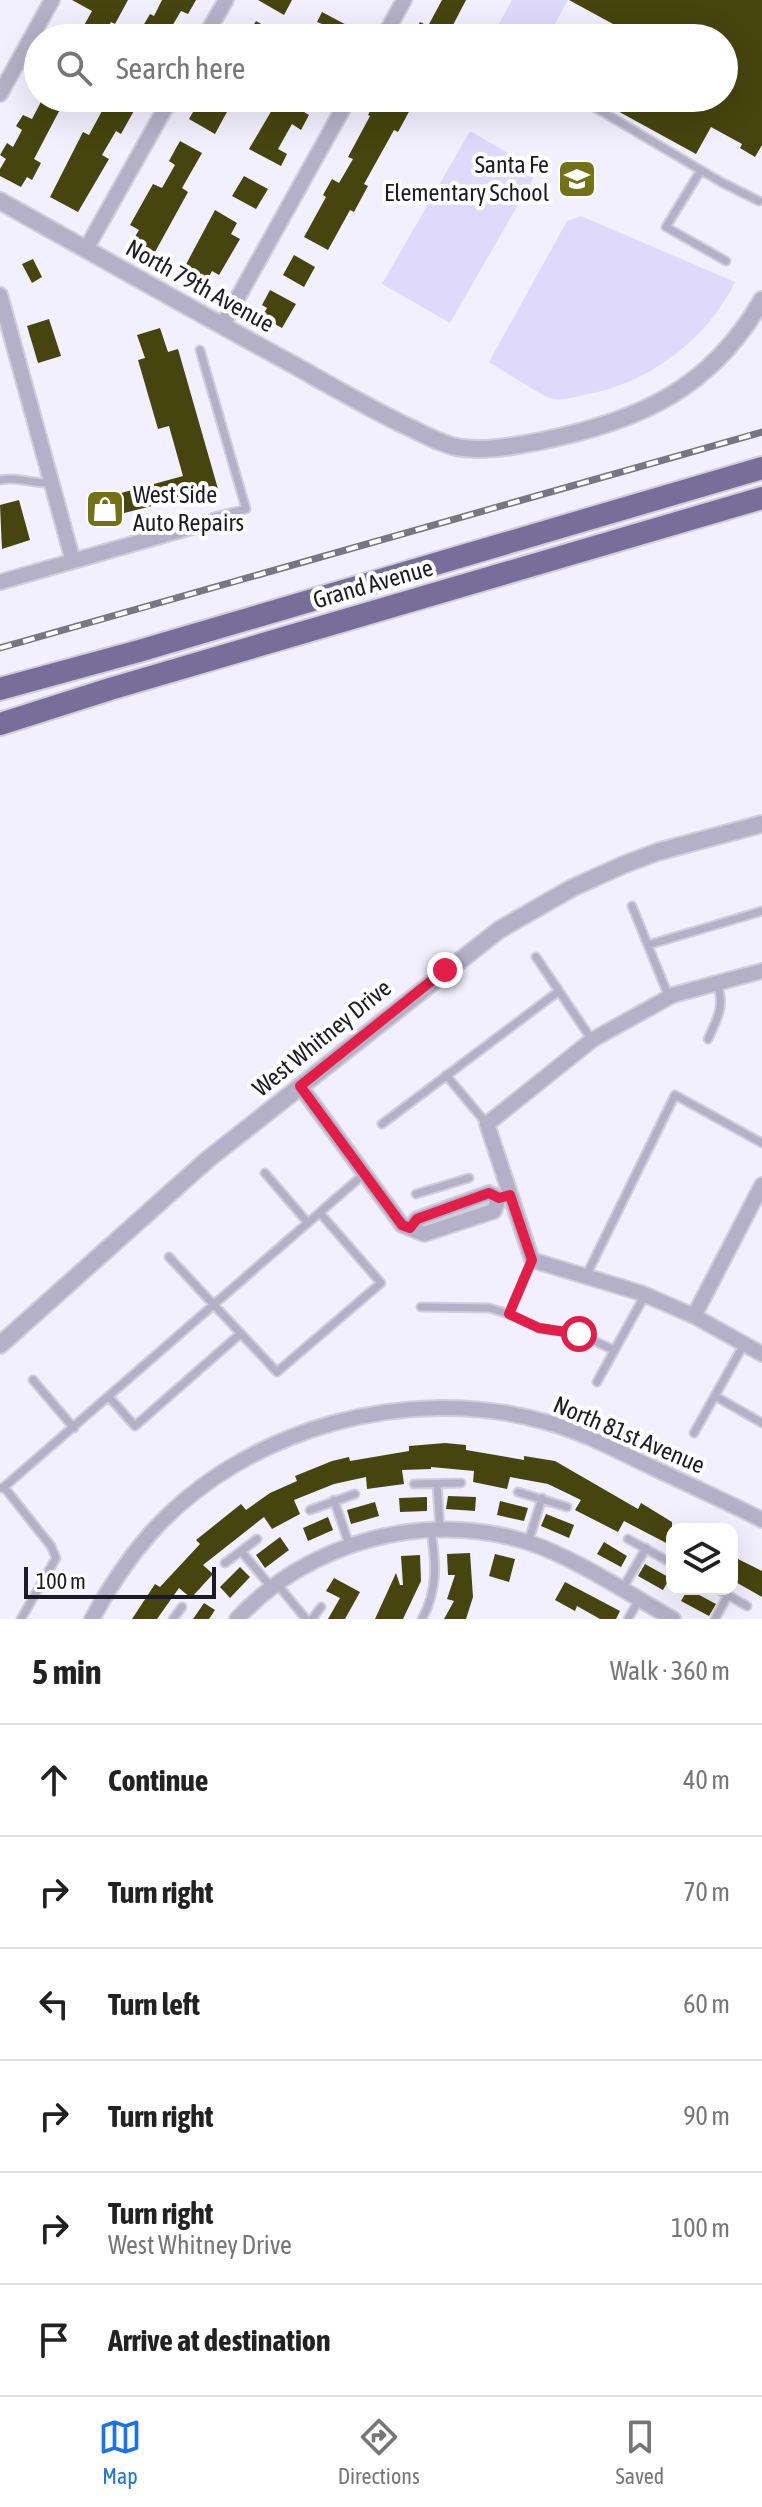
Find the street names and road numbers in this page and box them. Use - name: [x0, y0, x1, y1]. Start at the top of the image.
- street label: North 79th Avenue: [122, 234, 279, 337]
- street label: Grand Avenue: [310, 554, 436, 613]
- street label: West Whitney Drive: [247, 974, 396, 1102]
- street label: North 81st Avenue: [549, 1391, 709, 1479]

